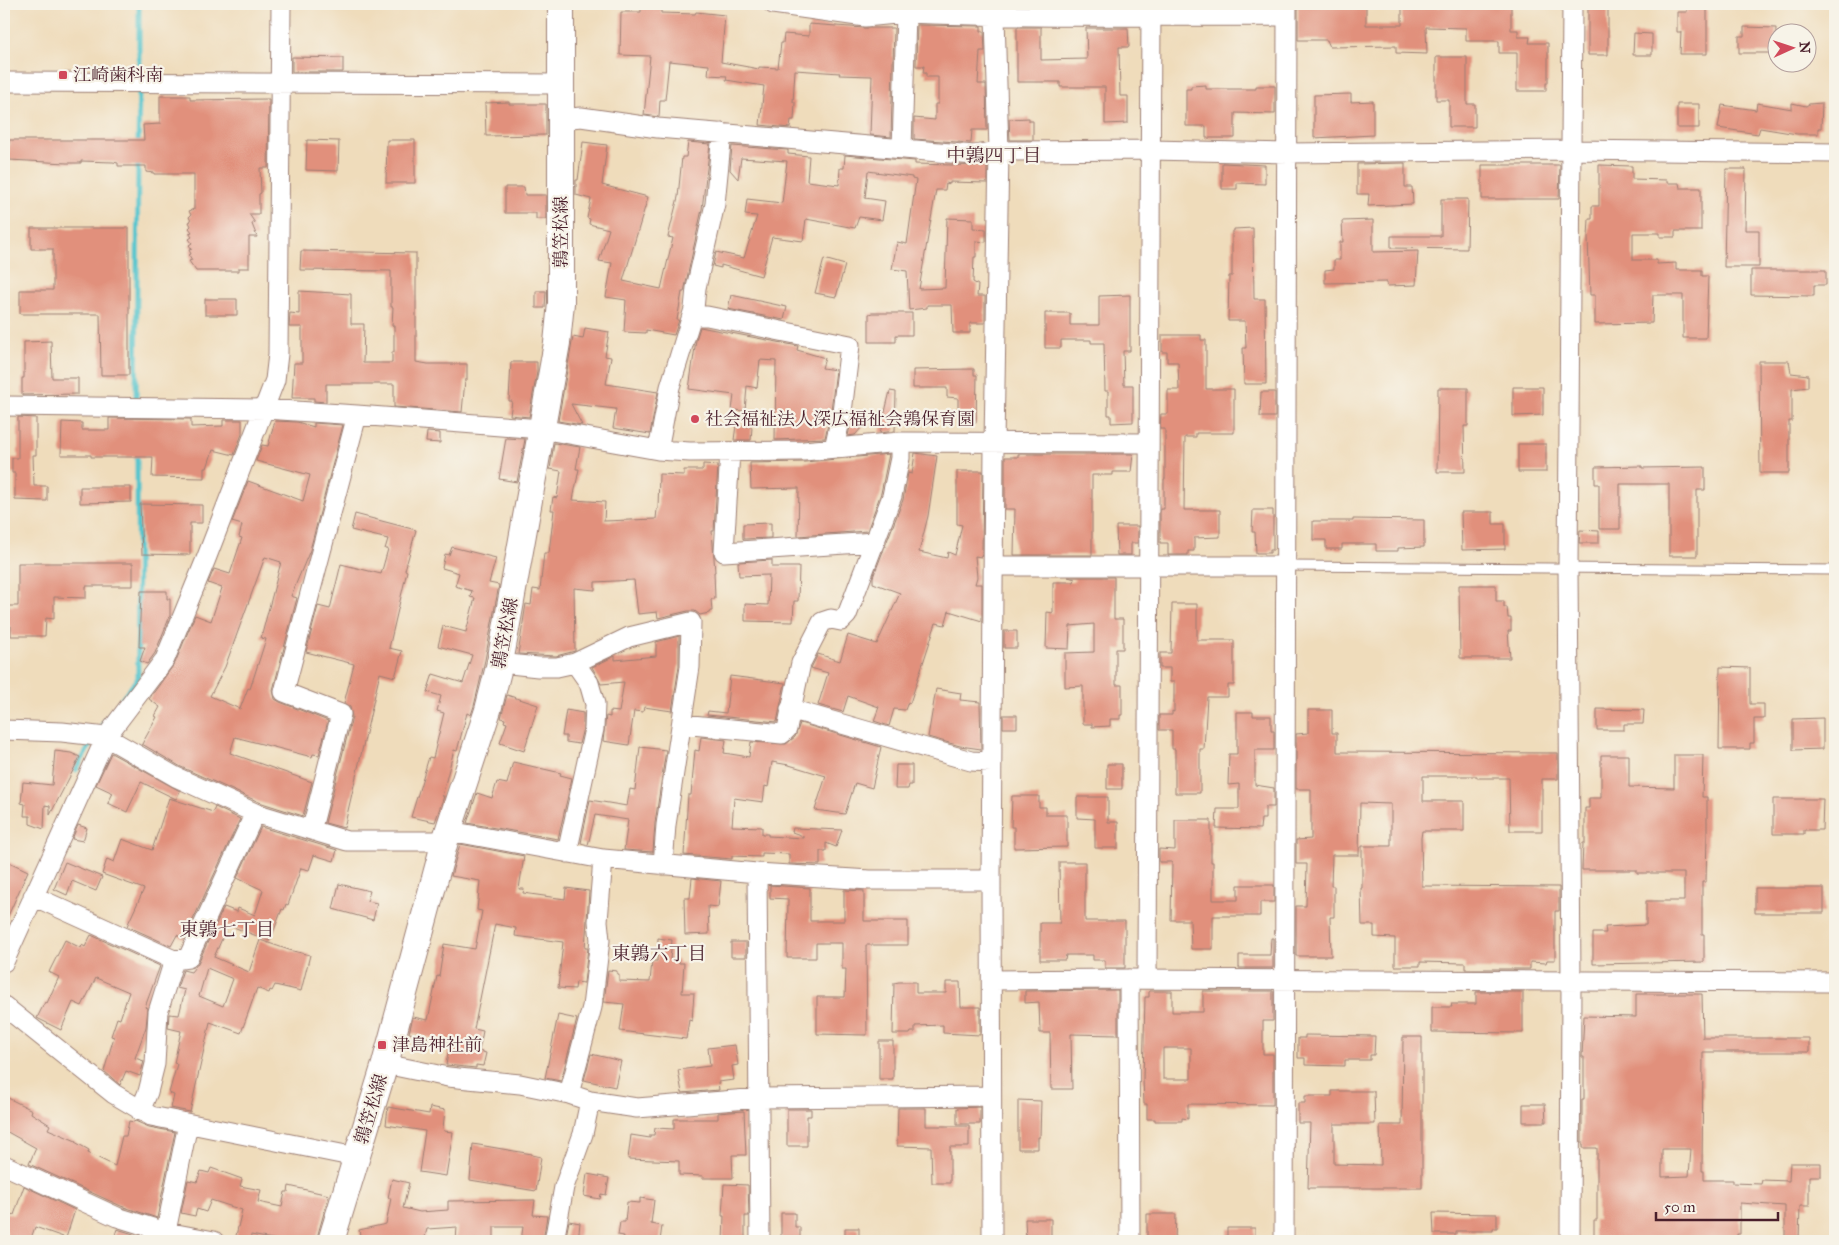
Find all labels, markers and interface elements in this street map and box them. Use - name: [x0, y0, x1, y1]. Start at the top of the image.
- north arrow: [1766, 22, 1816, 72]
- text: N: [1796, 41, 1813, 54]
- place label: 江崎歯科南: [73, 64, 163, 86]
- marker: 江崎歯科南: [57, 69, 69, 81]
- district label: 中鶉四丁目: [946, 144, 1042, 167]
- street label: 鶉笠松線: [550, 196, 572, 268]
- place label: 社会福祉法人深広福祉会鶉保育園: [705, 408, 975, 430]
- marker: 社会福祉法人深広福祉会鶉保育園: [689, 413, 701, 425]
- street label: 鶉笠松線: [487, 596, 523, 670]
- district label: 東鶉七丁目: [179, 918, 275, 941]
- district label: 東鶉六丁目: [611, 942, 707, 965]
- place label: 津島神社前: [392, 1034, 482, 1056]
- marker: 津島神社前: [376, 1039, 388, 1051]
- street label: 鶉笠松線: [350, 1071, 392, 1147]
- scale bar: [1656, 1190, 1779, 1222]
- text: 50 m: [1664, 1198, 1696, 1216]

